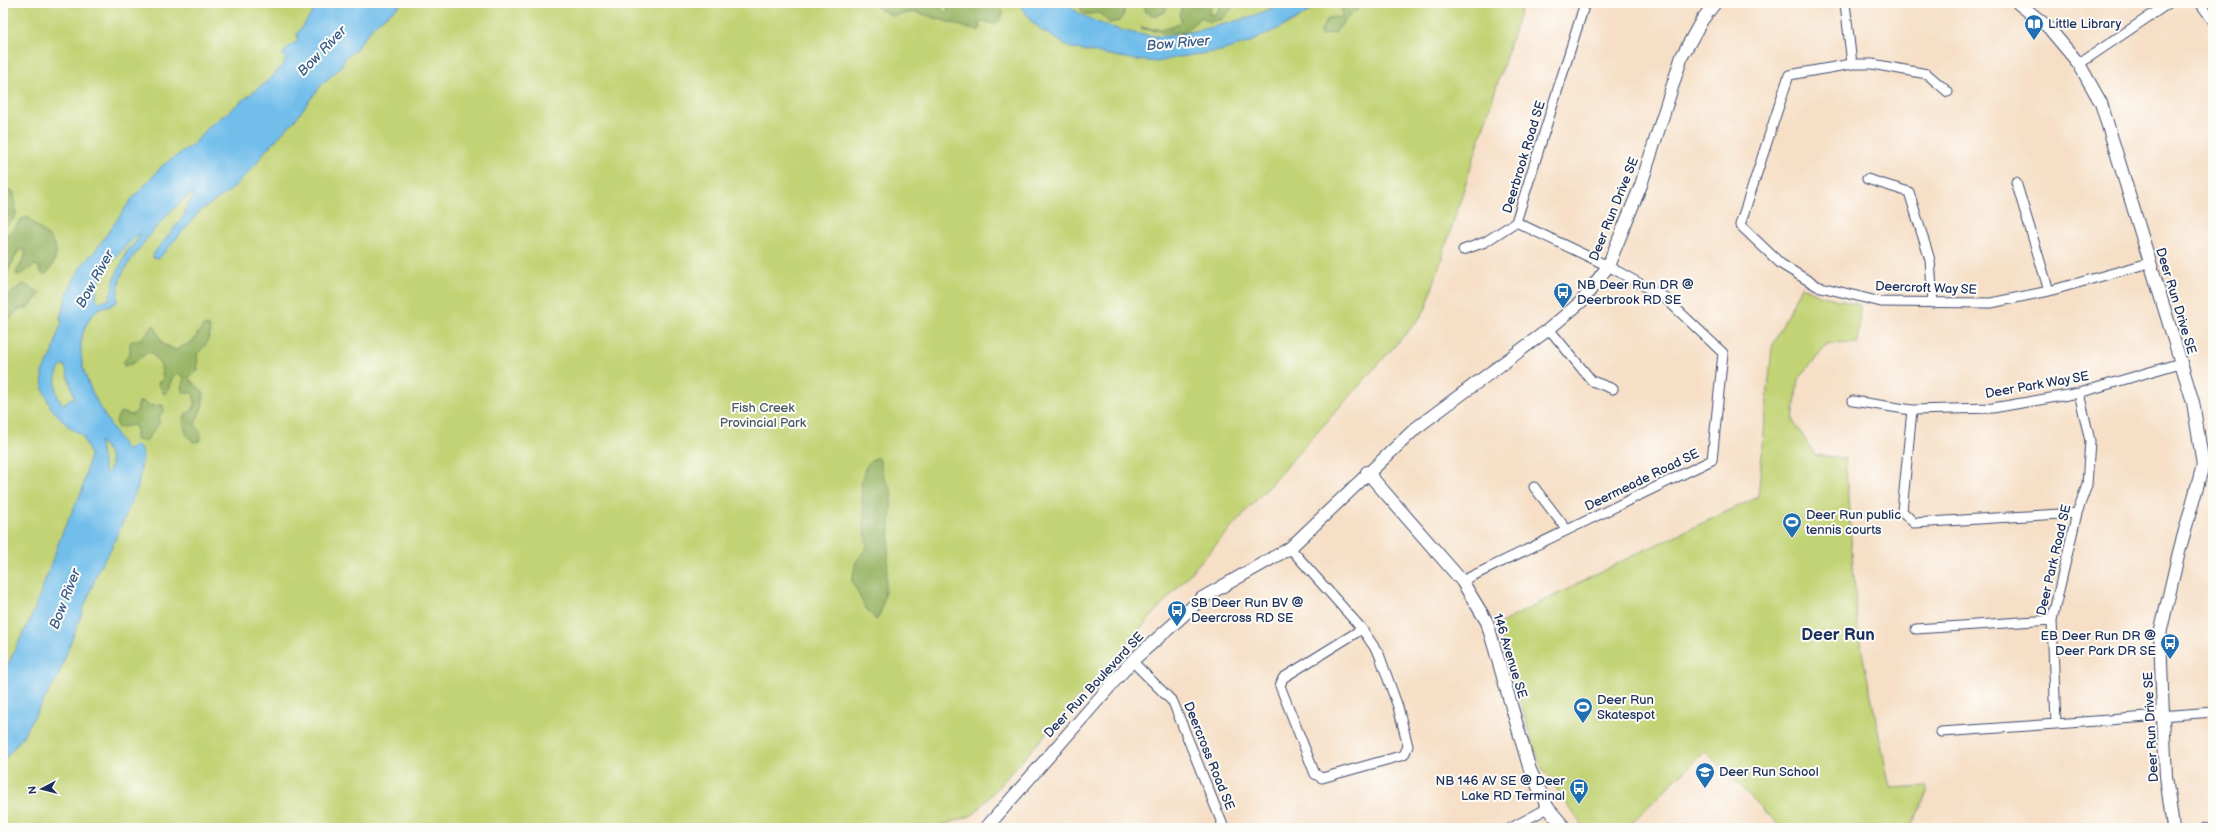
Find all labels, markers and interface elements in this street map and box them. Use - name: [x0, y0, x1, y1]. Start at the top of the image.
- library icon: Little Library: [2023, 13, 2045, 41]
- place label: Little Library: [2048, 16, 2121, 32]
- water label: Bow River: [294, 22, 351, 80]
- water label: Bow River: [1146, 32, 1211, 54]
- street label: Deerbrook Road SE: [1499, 98, 1549, 215]
- street label: Deer Run Drive SE: [1586, 154, 1642, 263]
- water label: Bow River: [72, 246, 118, 311]
- street label: Deer Run Drive SE: [2152, 246, 2200, 357]
- place label: NB Deer Run DR @ Deerbrook RD SE: [1577, 277, 1694, 308]
- street label: Deercroft Way SE: [1875, 278, 1978, 298]
- bus stop icon: NB Deer Run DR @ Deerbrook RD SE: [1552, 281, 1574, 309]
- street label: Deer Park Way SE: [1984, 368, 2091, 402]
- park label: Fish Creek Provincial Park: [720, 400, 807, 431]
- street label: Deermeade Road SE: [1582, 445, 1702, 515]
- street label: Deer Park Road SE: [2033, 502, 2075, 617]
- place label: Deer Run public tennis courts: [1806, 507, 1901, 538]
- sports icon: Deer Run public tennis courts: [1781, 511, 1803, 539]
- water label: Bow River: [46, 566, 85, 632]
- place label: SB Deer Run BV @ Deercross RD SE: [1191, 595, 1304, 626]
- bus stop icon: SB Deer Run BV @ Deercross RD SE: [1166, 599, 1188, 627]
- street label: 146 Avenue SE: [1490, 612, 1531, 701]
- district label: Deer Run: [1801, 625, 1875, 645]
- street label: Deer Run Boulevard SE: [1041, 628, 1148, 741]
- place label: EB Deer Run DR @ Deer Park DR SE: [2041, 628, 2156, 659]
- bus stop icon: EB Deer Run DR @ Deer Park DR SE: [2159, 632, 2181, 660]
- street label: Deer Run Drive SE: [2140, 671, 2162, 783]
- place label: Deer Run Skatespot: [1597, 692, 1655, 723]
- sports icon: Deer Run Skatespot: [1572, 696, 1594, 724]
- street label: Deercross Road SE: [1180, 700, 1238, 813]
- school or university icon: Deer Run School: [1694, 761, 1716, 789]
- place label: Deer Run School: [1719, 764, 1819, 780]
- north arrow: [22, 769, 62, 809]
- place label: NB 146 AV SE @ Deer Lake RD Terminal: [1435, 773, 1565, 804]
- bus stop icon: NB 146 AV SE @ Deer Lake RD Terminal: [1568, 777, 1590, 805]
- text: N: [26, 785, 40, 795]

